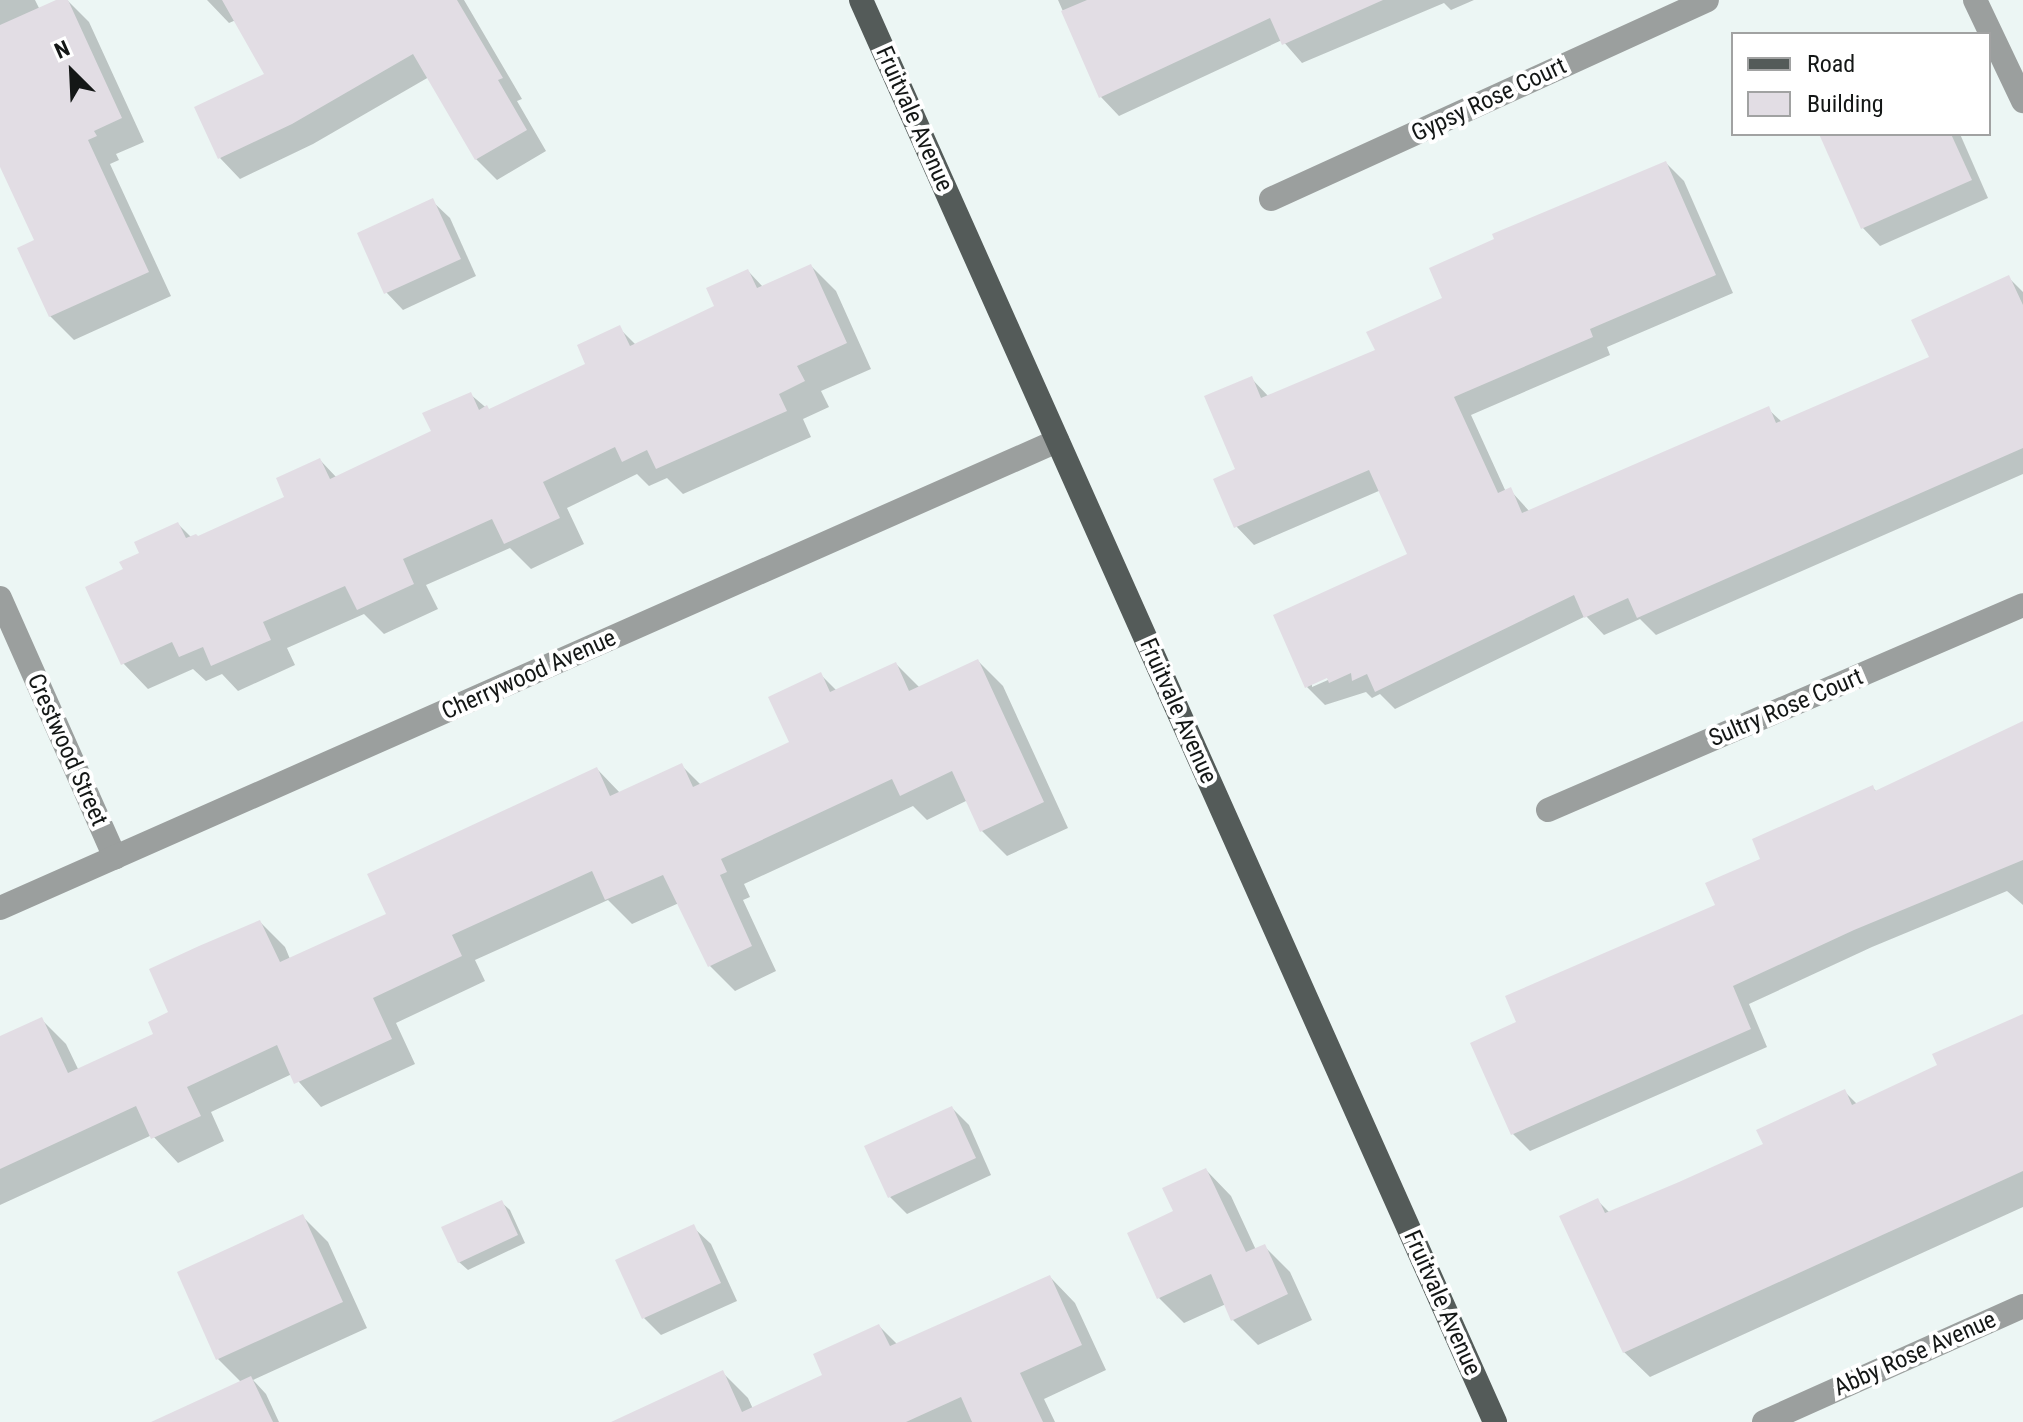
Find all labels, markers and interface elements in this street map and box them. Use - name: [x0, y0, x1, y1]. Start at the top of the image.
- north arrow: [32, 32, 112, 112]
- legend: [1731, 32, 1991, 136]
- text: N: [51, 35, 73, 64]
- street label: Fruitvale Avenue: [869, 42, 959, 196]
- text: Road: [1807, 50, 1855, 78]
- street label: Gypsy Rose Court: [1407, 52, 1571, 148]
- text: Building: [1807, 90, 1884, 118]
- street label: Cherrywood Avenue: [438, 624, 620, 726]
- street label: Fruitvale Avenue: [1133, 634, 1223, 788]
- street label: Sultry Rose Court: [1705, 663, 1867, 753]
- street label: Crestwood Street: [21, 670, 113, 830]
- street label: Fruitvale Avenue: [1397, 1226, 1487, 1380]
- street label: Abby Rose Avenue: [1829, 1305, 2001, 1403]

